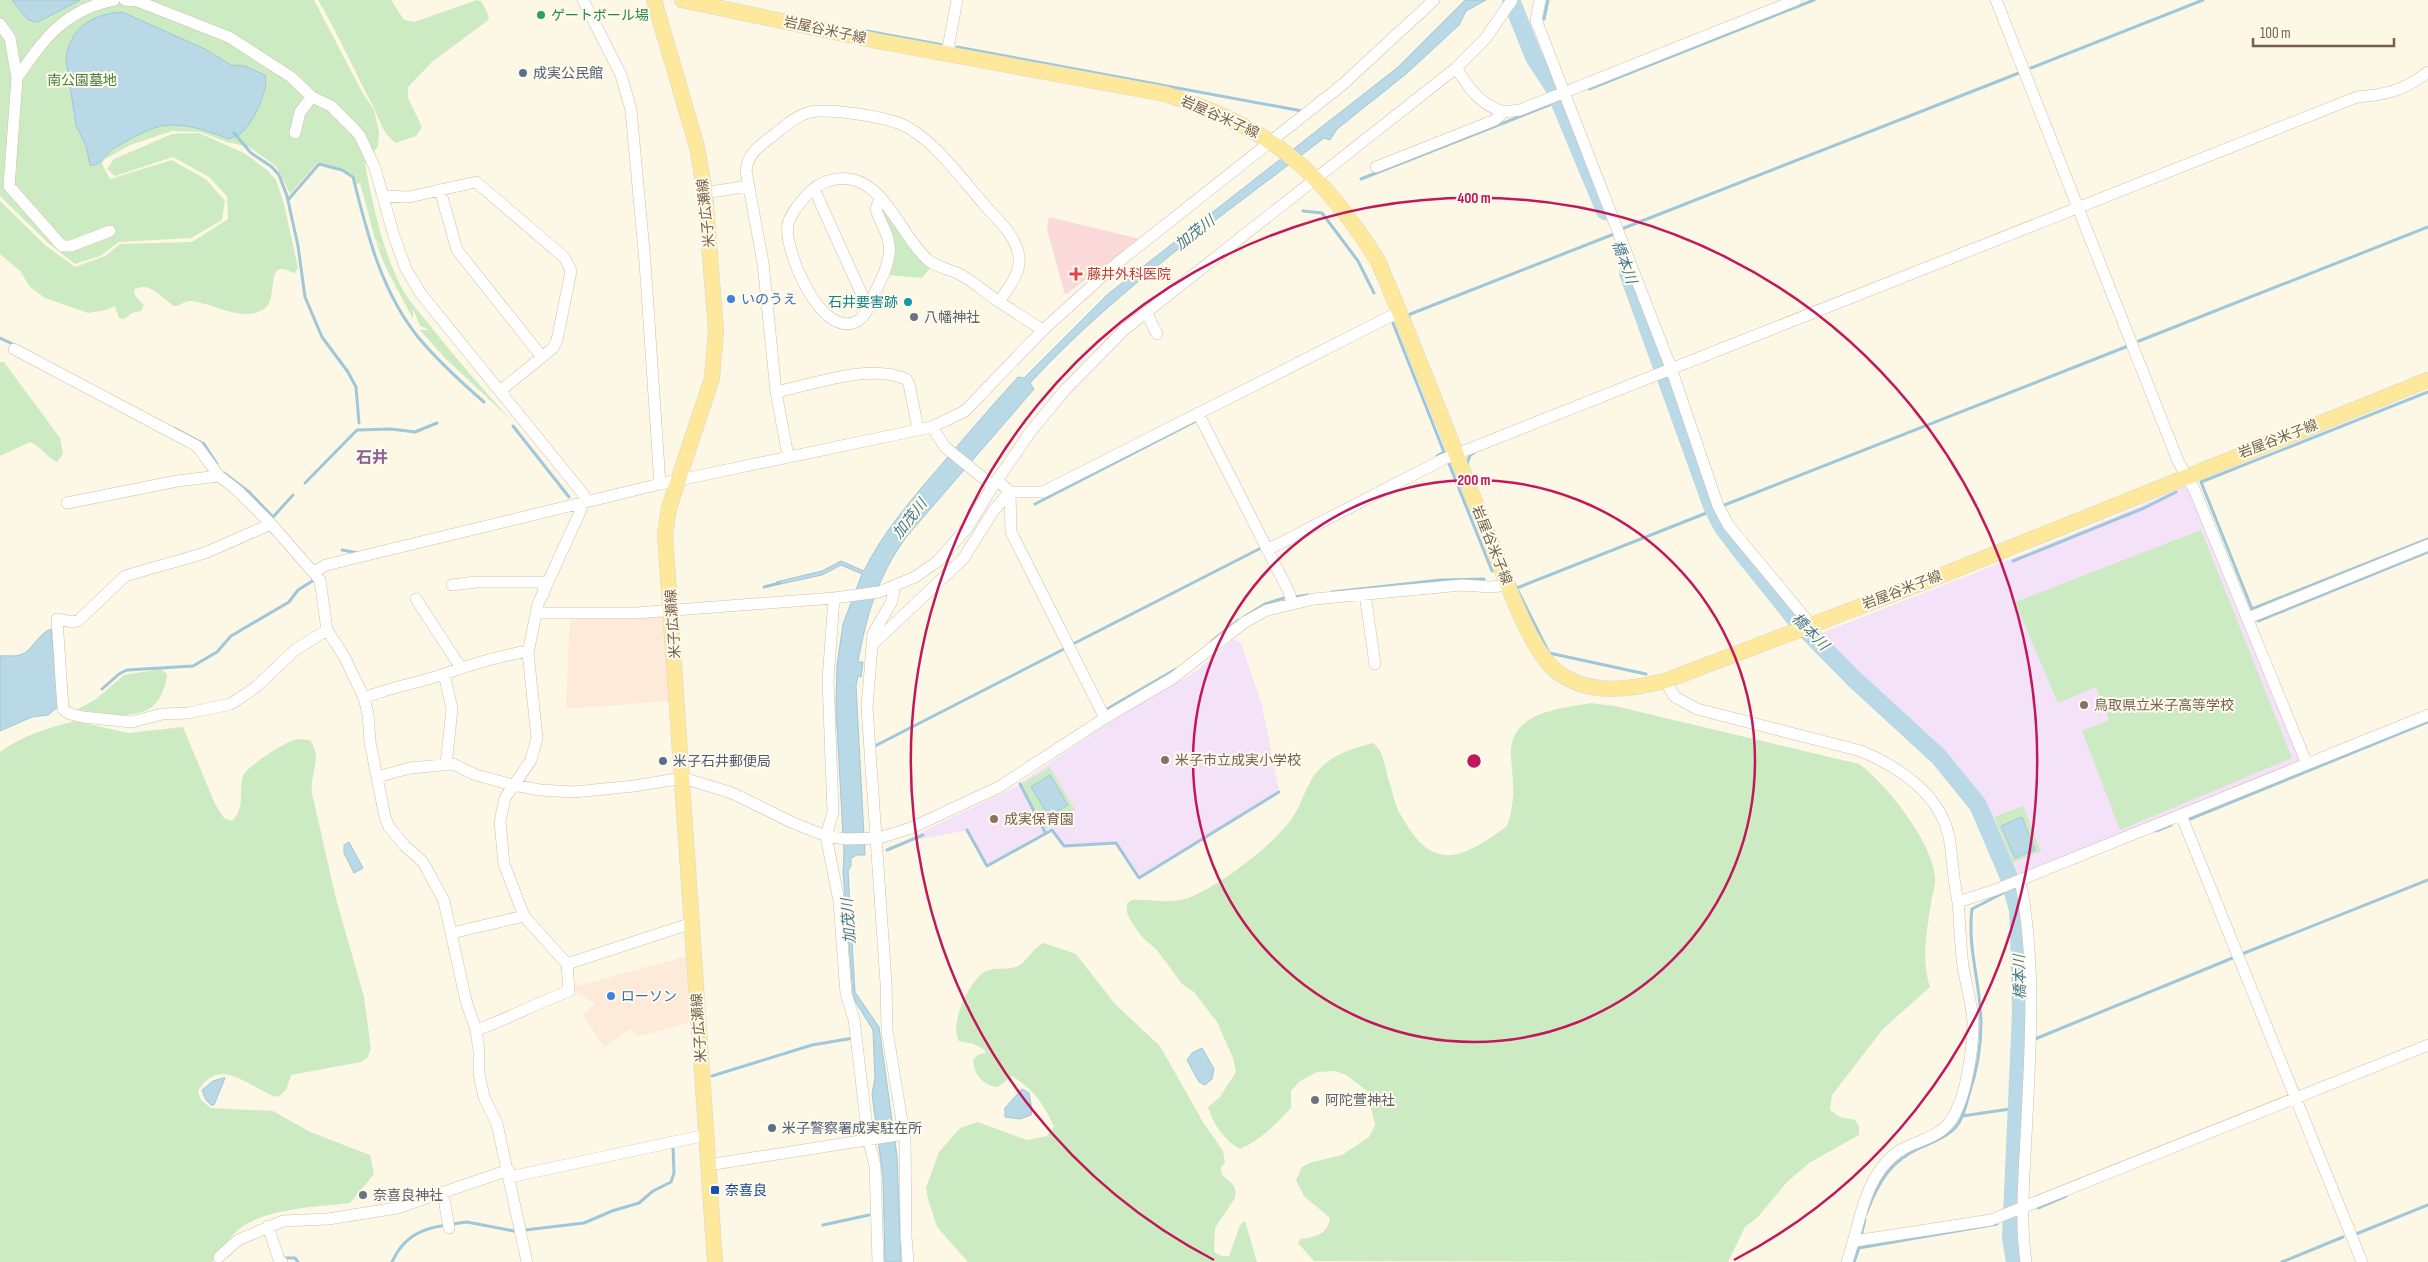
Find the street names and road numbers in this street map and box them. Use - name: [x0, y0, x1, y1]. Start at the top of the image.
- street label: 岩屋谷米子線: [782, 13, 868, 47]
- street label: 岩屋谷米子線: [1178, 92, 1262, 142]
- street label: 米子広瀬線: [694, 177, 718, 249]
- street label: 岩屋谷米子線: [2236, 416, 2320, 462]
- street label: 岩屋谷米子線: [1468, 503, 1516, 587]
- street label: 岩屋谷米子線: [1860, 567, 1944, 613]
- street label: 米子広瀬線: [662, 588, 684, 660]
- street label: 米子広瀬線: [688, 992, 710, 1064]

